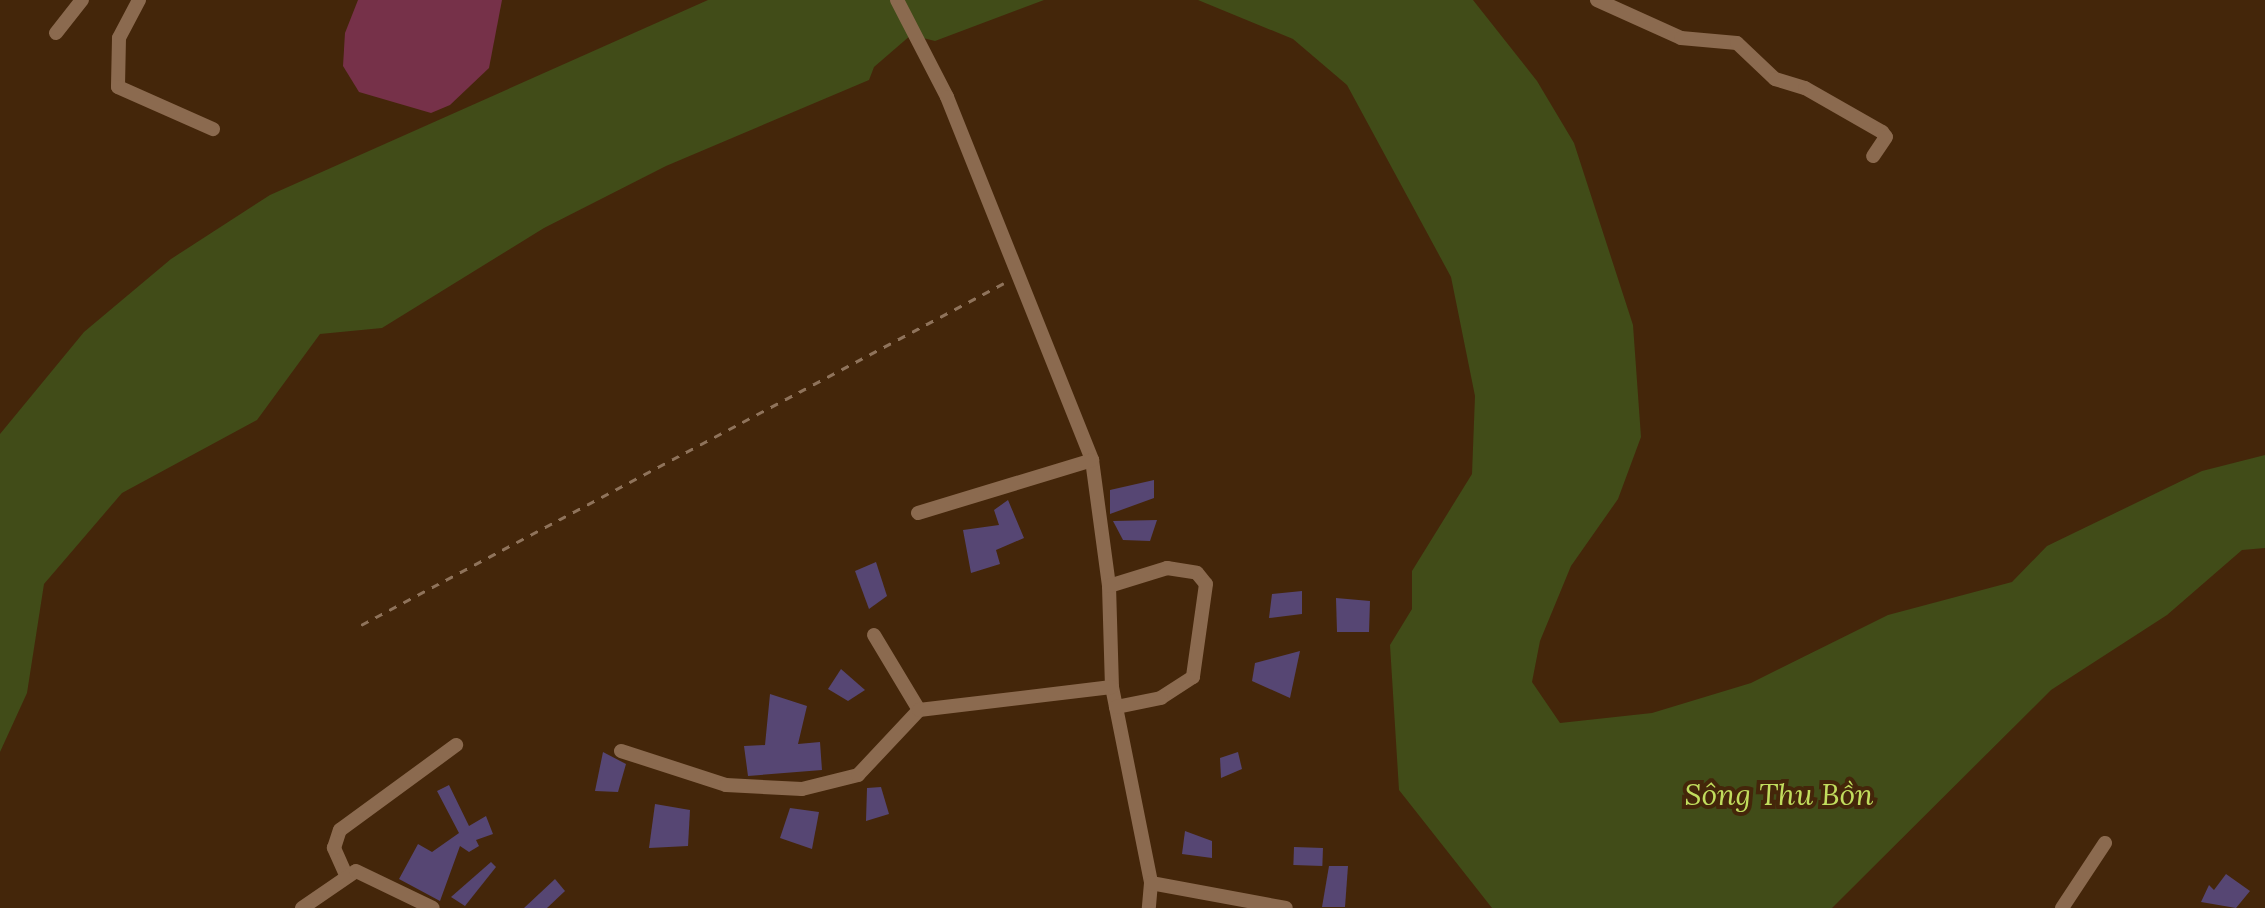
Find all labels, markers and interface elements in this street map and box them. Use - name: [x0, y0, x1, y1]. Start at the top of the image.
- water label: Sông Thu Bồn: [1684, 776, 1874, 812]

